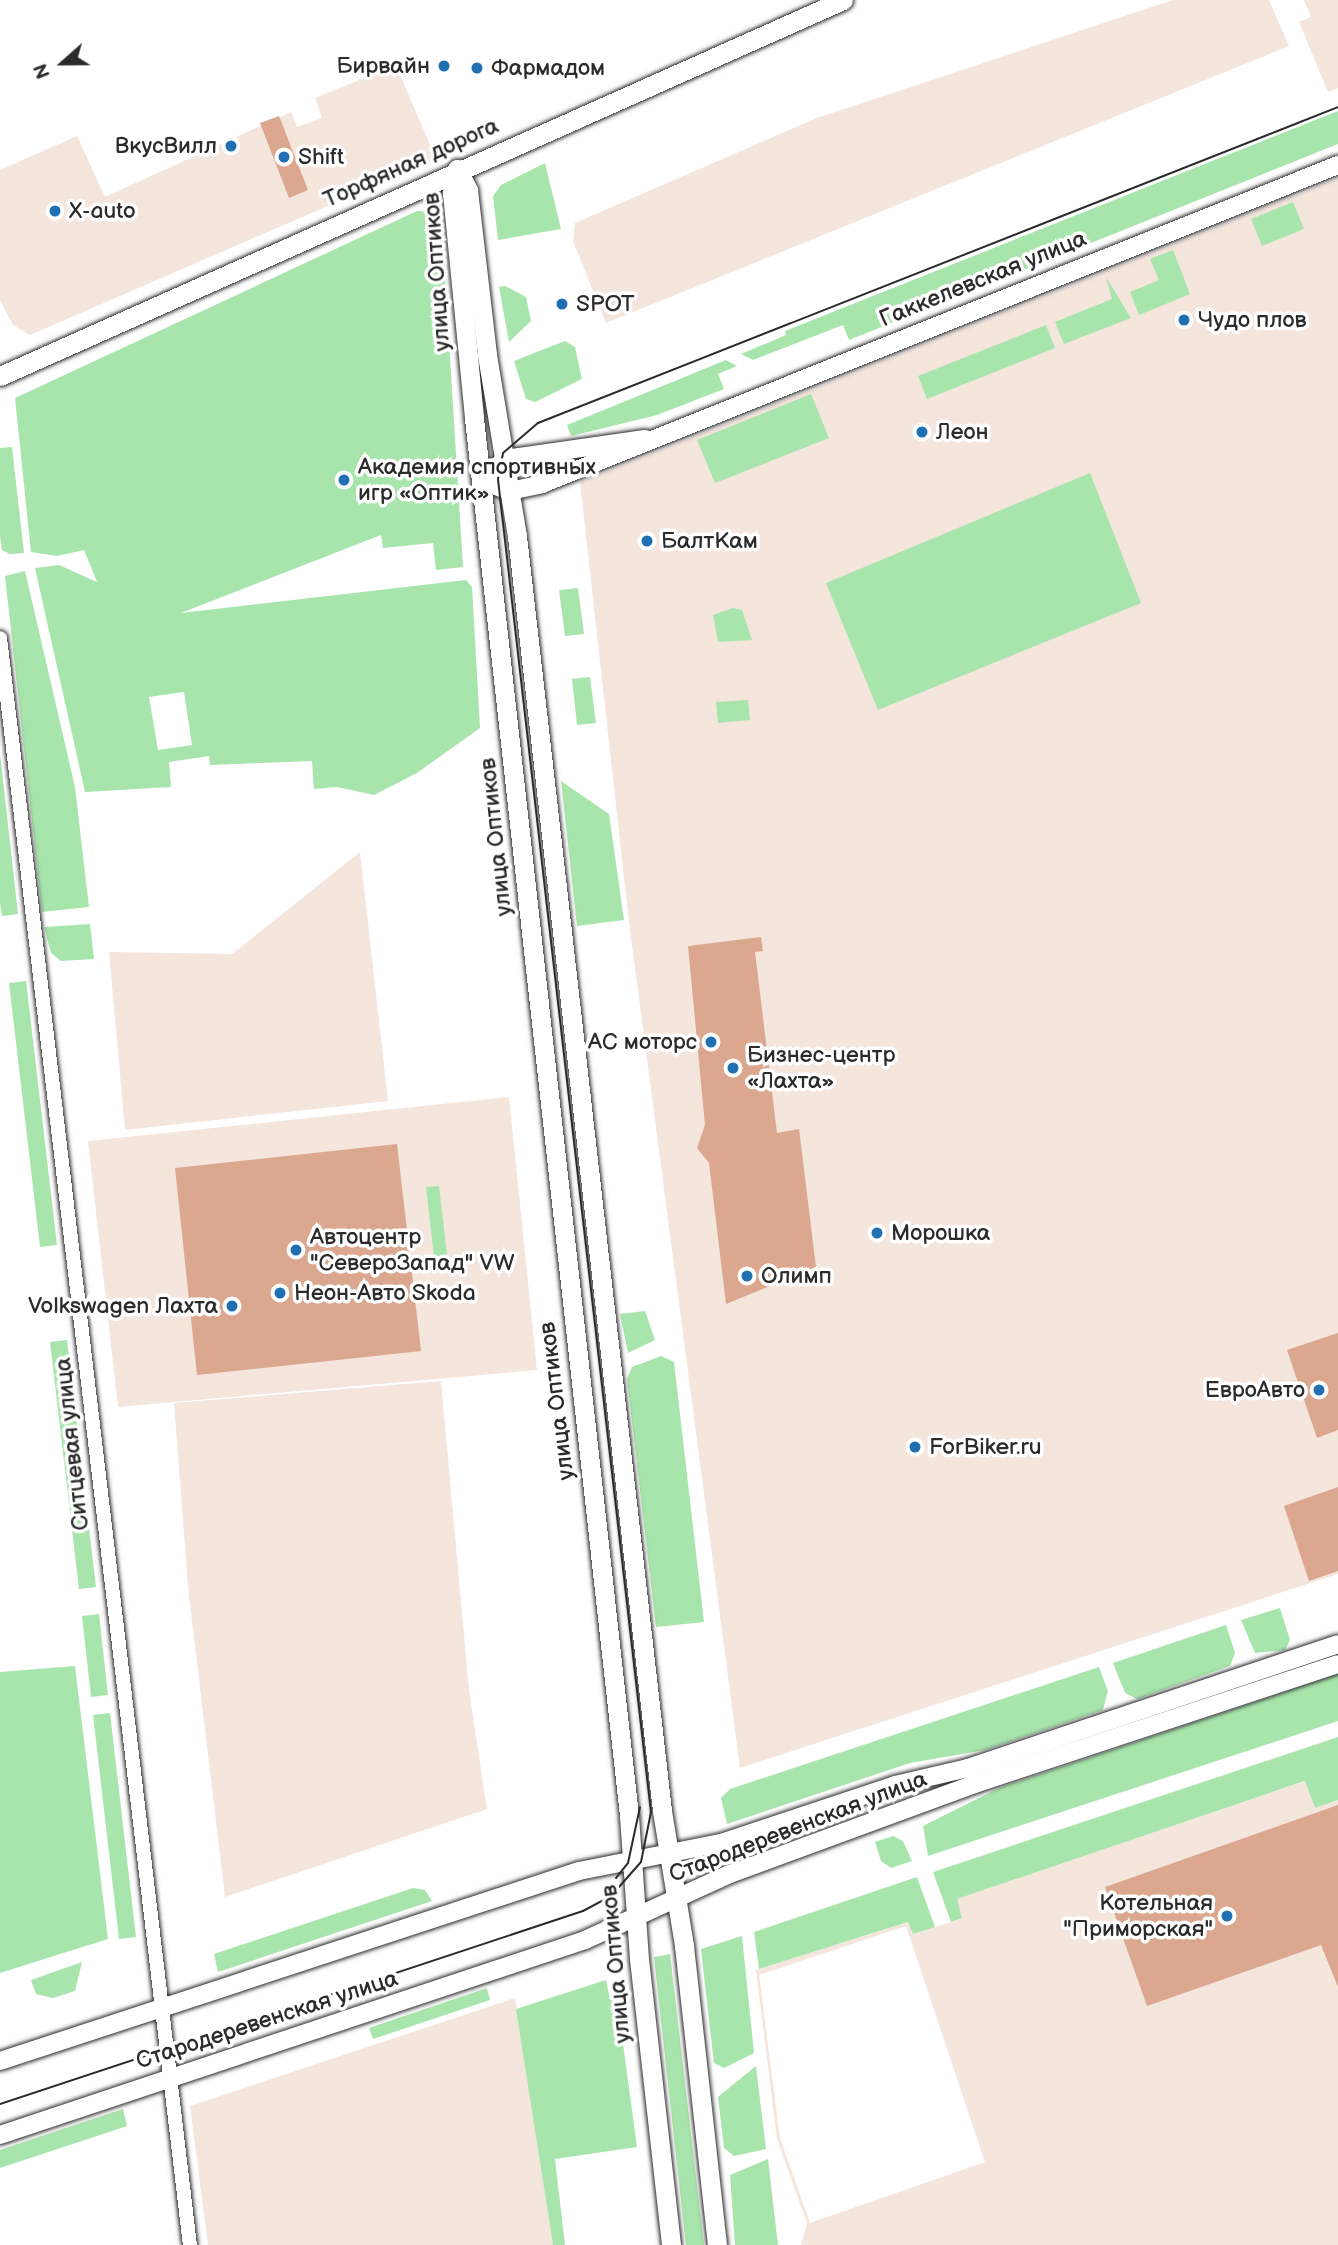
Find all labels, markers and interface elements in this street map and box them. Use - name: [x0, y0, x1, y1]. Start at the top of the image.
- north arrow: [28, 28, 98, 98]
- place label: Бирвайн: [336, 52, 430, 80]
- place label: Фармадом: [491, 54, 605, 82]
- marker: Бирвайн: [436, 58, 452, 74]
- text: N: [30, 60, 56, 81]
- marker: Фармадом: [469, 60, 485, 76]
- street label: Торфяная дорога: [319, 112, 503, 214]
- place label: ВкусВилл: [115, 132, 217, 160]
- marker: ВкусВилл: [223, 138, 239, 154]
- place label: Shift: [298, 143, 344, 171]
- marker: Shift: [276, 149, 292, 165]
- street label: улица Оптиков: [418, 192, 456, 352]
- place label: X-auto: [69, 197, 136, 225]
- marker: X-auto: [47, 203, 63, 219]
- street label: Гаккелевская улица: [875, 225, 1091, 333]
- place label: SPOT: [576, 290, 635, 318]
- marker: SPOT: [554, 296, 570, 312]
- place label: Чудо плов: [1198, 306, 1307, 334]
- marker: Чудо плов: [1176, 312, 1192, 328]
- place label: Леон: [936, 418, 988, 446]
- marker: Леон: [914, 424, 930, 440]
- place label: Академия спортивных игр «Оптик»: [358, 453, 596, 507]
- marker: Академия спортивных игр «Оптик»: [336, 472, 352, 488]
- place label: БалтКам: [661, 527, 758, 555]
- marker: БалтКам: [639, 533, 655, 549]
- street label: улица Оптиков: [474, 756, 518, 918]
- place label: АС моторс: [588, 1028, 697, 1056]
- marker: АС моторс: [703, 1034, 719, 1050]
- place label: Бизнес-центр «Лахта»: [747, 1041, 895, 1095]
- marker: Бизнес-центр «Лахта»: [725, 1060, 741, 1076]
- place label: Морошка: [891, 1219, 990, 1247]
- place label: Автоцентр "СевероЗапад" VW: [310, 1223, 515, 1277]
- marker: Морошка: [869, 1225, 885, 1241]
- marker: Автоцентр "СевероЗапад" VW: [288, 1242, 304, 1258]
- place label: Олимп: [761, 1262, 832, 1290]
- marker: Олимп: [739, 1268, 755, 1284]
- place label: Неон-Авто Skoda: [294, 1279, 476, 1307]
- marker: Неон-Авто Skoda: [272, 1285, 288, 1301]
- place label: Volkswagen Лахта: [28, 1292, 218, 1320]
- marker: Volkswagen Лахта: [224, 1298, 240, 1314]
- street label: улица Оптиков: [534, 1320, 580, 1482]
- street label: Ситцевая улица: [49, 1356, 95, 1532]
- place label: ЕвроАвто: [1205, 1376, 1305, 1404]
- marker: ЕвроАвто: [1311, 1382, 1327, 1398]
- place label: ForBiker.ru: [929, 1433, 1042, 1461]
- marker: ForBiker.ru: [907, 1439, 923, 1455]
- street label: Стародеревенская улица: [665, 1765, 931, 1889]
- street label: улица Оптиков: [595, 1884, 637, 2044]
- place label: Котельная "Приморская": [1063, 1889, 1213, 1943]
- marker: Котельная "Приморская": [1219, 1908, 1235, 1924]
- street label: Стародеревенская улица: [133, 1965, 401, 2075]

